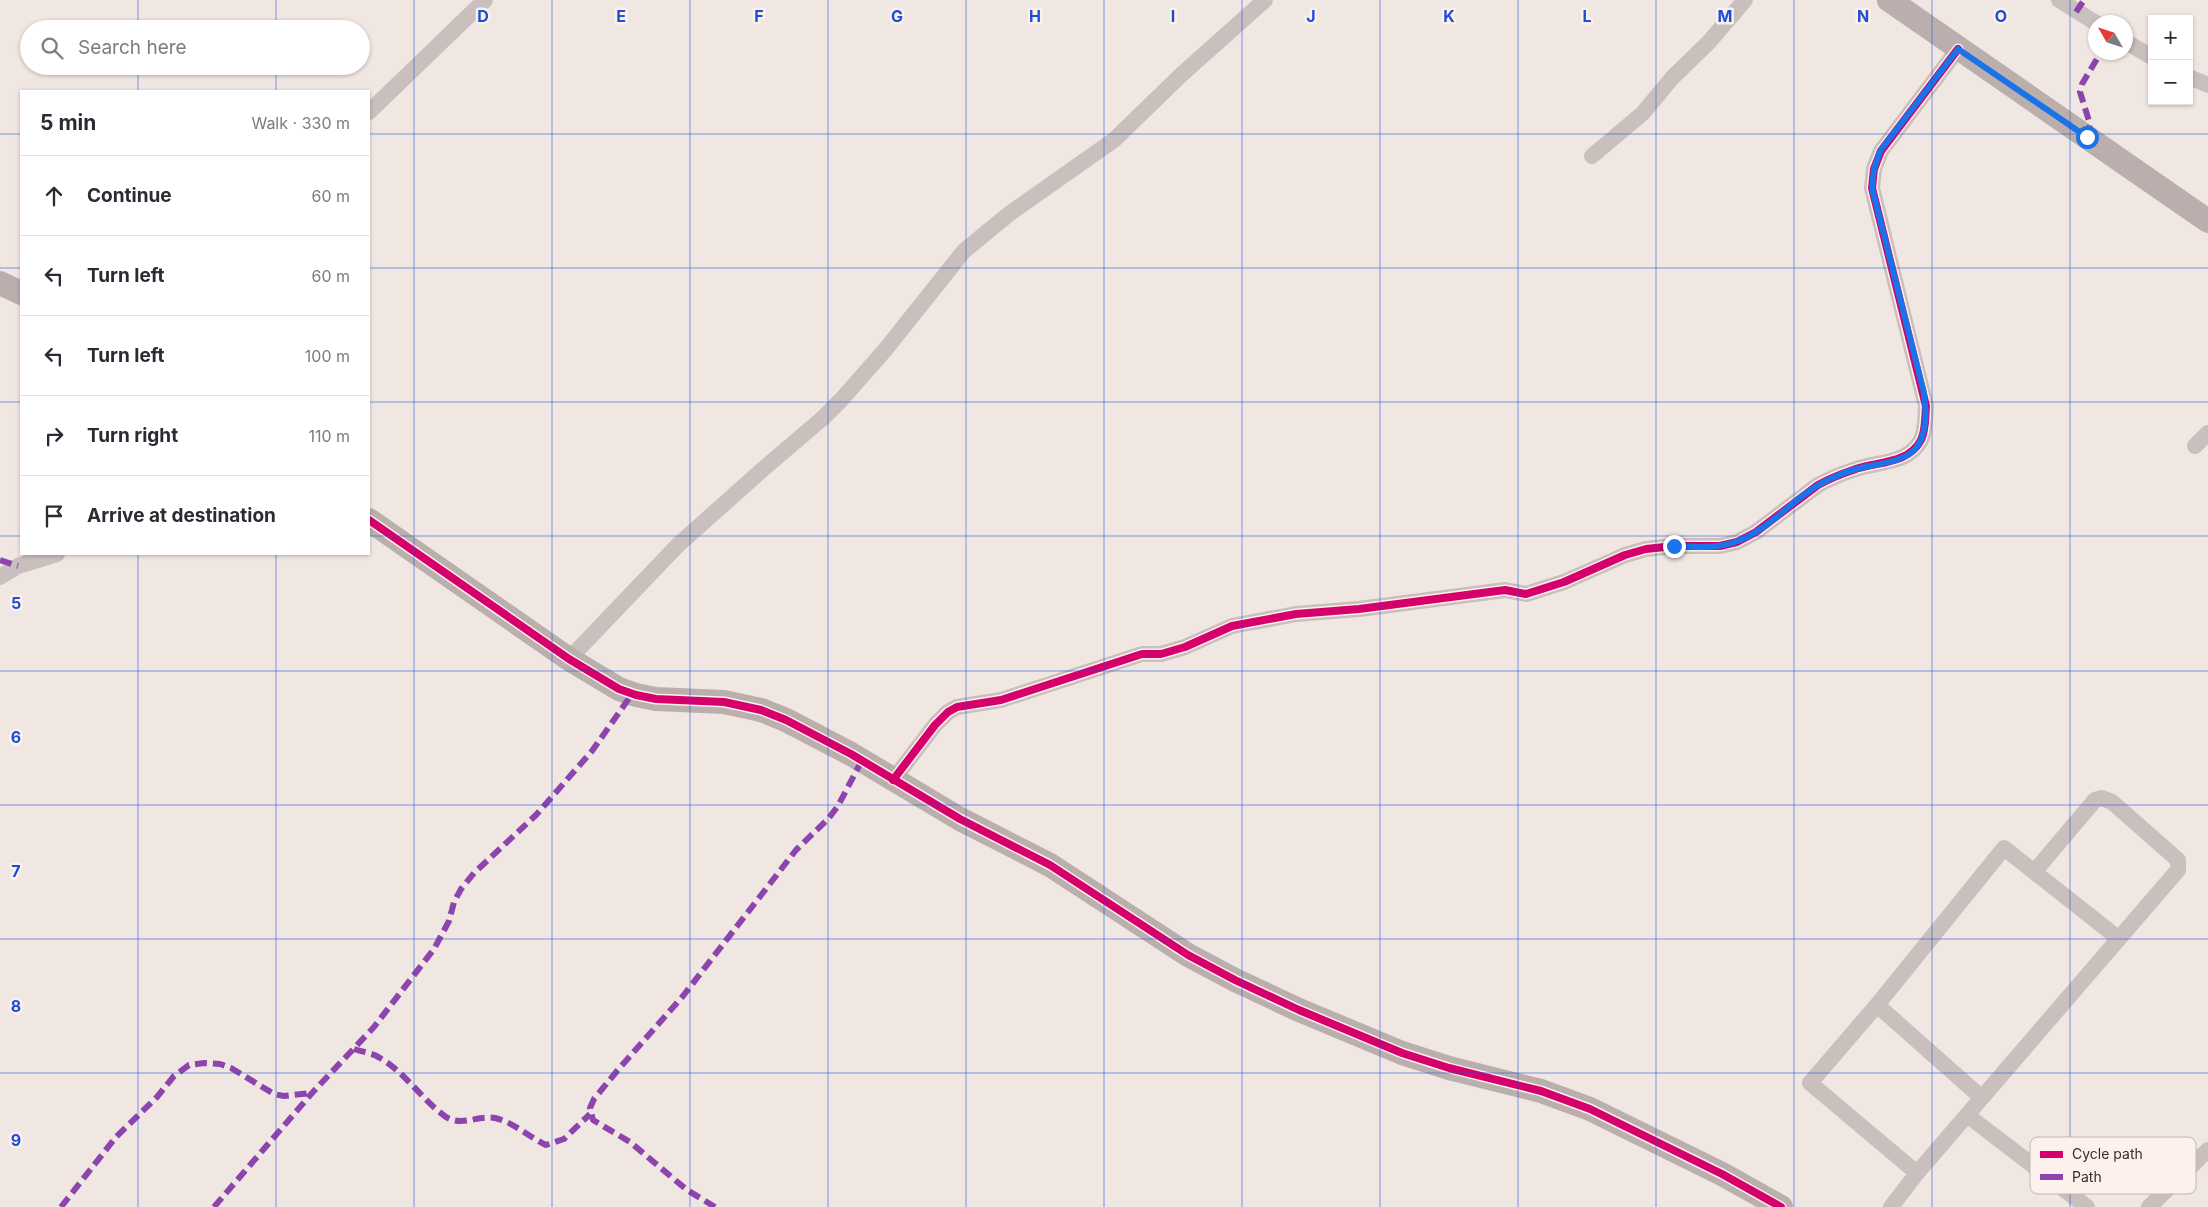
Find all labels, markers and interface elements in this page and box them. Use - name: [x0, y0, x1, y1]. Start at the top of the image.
- text: D: [477, 6, 489, 26]
- text: E: [616, 6, 626, 26]
- text: F: [754, 6, 764, 26]
- text: G: [891, 6, 903, 26]
- text: H: [1029, 6, 1041, 26]
- text: I: [1171, 6, 1175, 26]
- text: J: [1306, 6, 1316, 26]
- text: K: [1443, 6, 1455, 26]
- text: L: [1582, 6, 1592, 26]
- text: M: [1718, 6, 1732, 26]
- text: N: [1857, 6, 1869, 26]
- text: O: [1995, 6, 2007, 26]
- north arrow: [2088, 15, 2133, 60]
- map controls: [2148, 15, 2193, 105]
- button: +: [2148, 15, 2193, 60]
- search box: [20, 20, 370, 75]
- icon: search: [38, 34, 66, 62]
- text: Search here: [78, 36, 187, 59]
- button: −: [2148, 60, 2193, 105]
- text: 5 min: [40, 110, 96, 135]
- text: Walk · 330 m: [251, 113, 350, 133]
- route start: [2076, 126, 2099, 149]
- icon: ahead: [40, 182, 68, 210]
- text: Continue: [87, 184, 172, 207]
- text: 60 m: [311, 186, 350, 206]
- icon: left: [40, 262, 68, 290]
- text: Turn left: [87, 264, 165, 287]
- text: 60 m: [311, 266, 350, 286]
- icon: left: [40, 342, 68, 370]
- text: Turn left: [87, 344, 165, 367]
- text: 100 m: [305, 346, 350, 366]
- icon: right: [40, 422, 68, 450]
- text: Turn right: [87, 424, 178, 447]
- text: 110 m: [308, 426, 350, 446]
- icon: arrive: [40, 502, 68, 530]
- text: Arrive at destination: [87, 504, 276, 527]
- route end: [1663, 535, 1686, 558]
- text: 5: [11, 593, 21, 613]
- text: 6: [11, 727, 21, 747]
- text: 7: [11, 861, 21, 881]
- text: 8: [11, 996, 21, 1016]
- text: 9: [11, 1130, 21, 1150]
- legend: [2030, 1137, 2196, 1194]
- text: Cycle path: [2072, 1145, 2143, 1162]
- text: Path: [2072, 1168, 2102, 1185]

